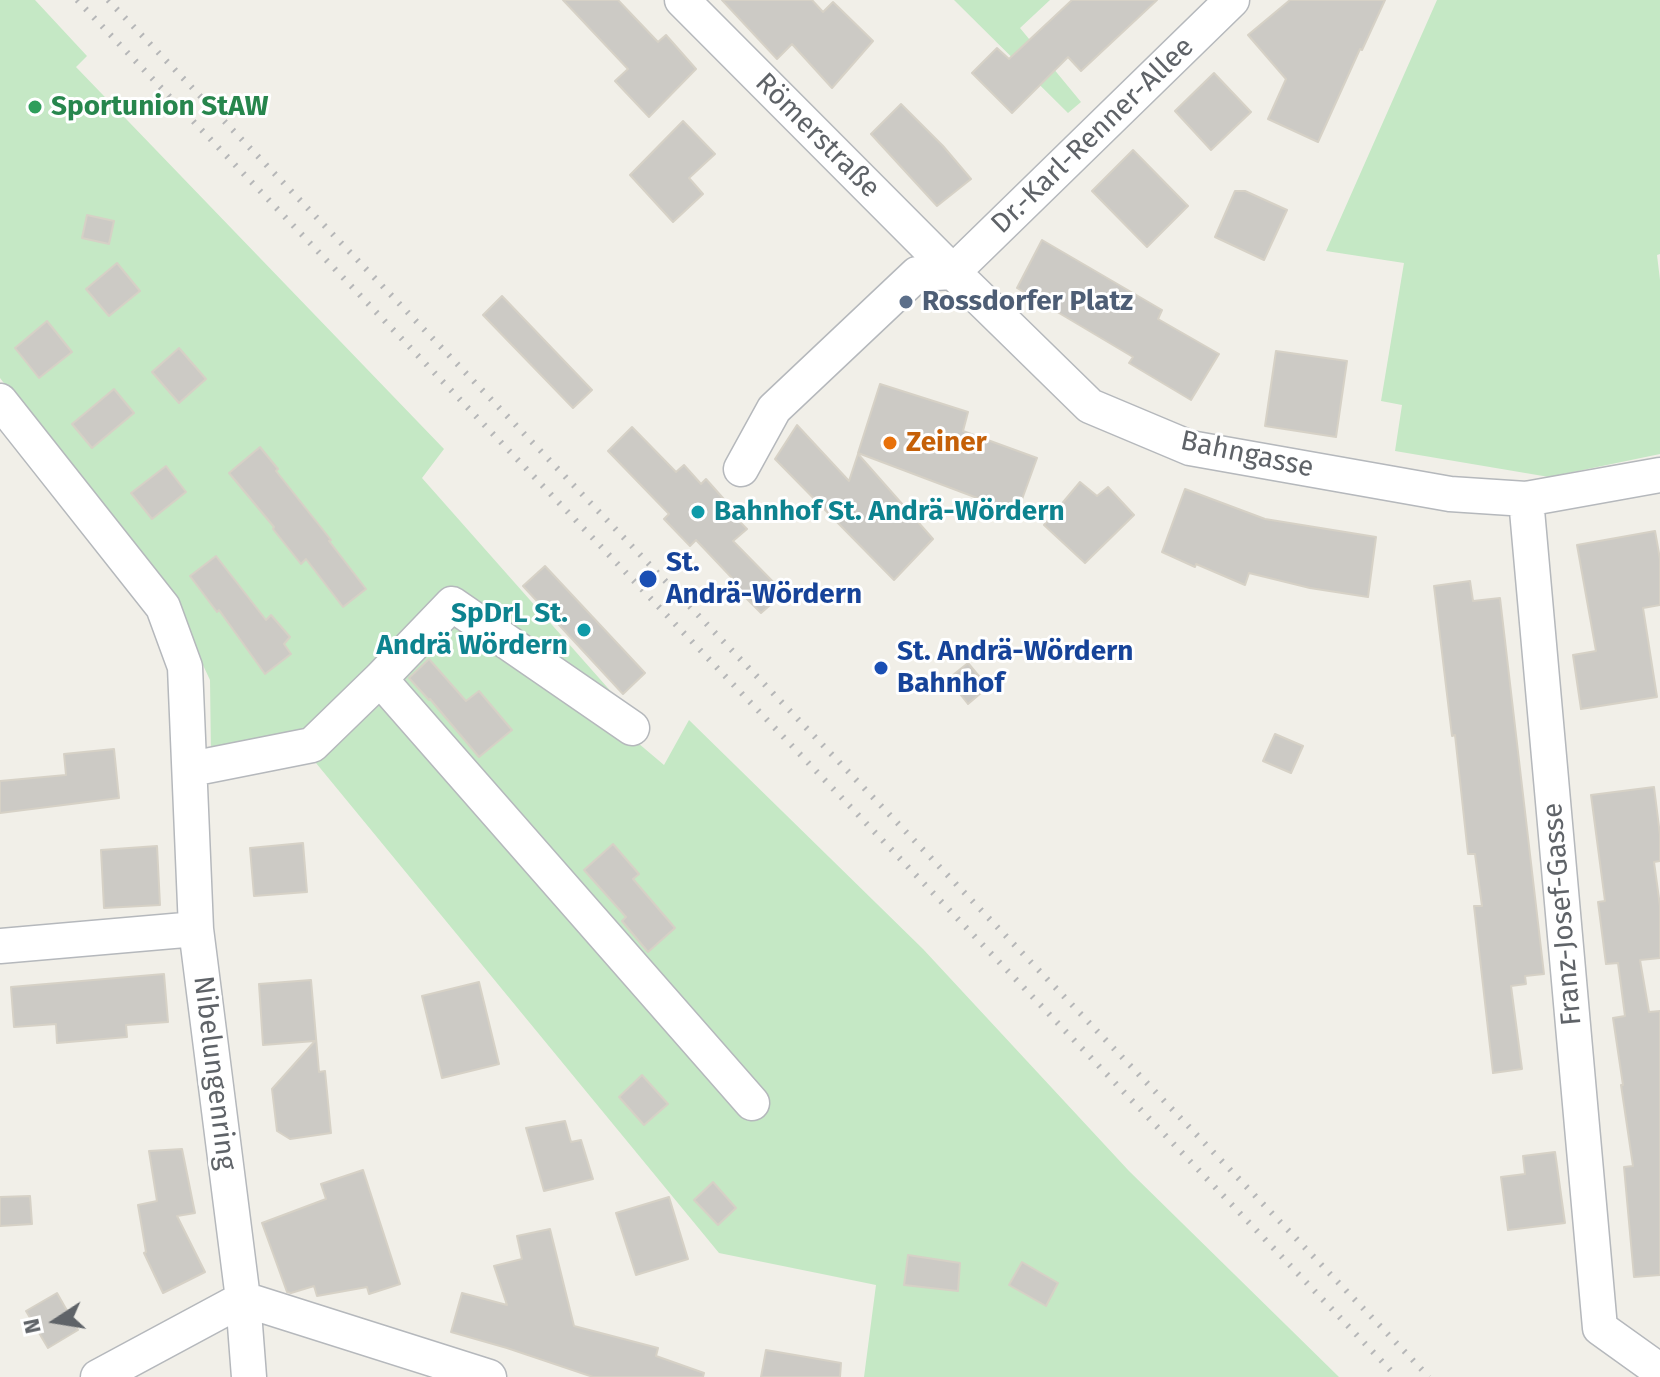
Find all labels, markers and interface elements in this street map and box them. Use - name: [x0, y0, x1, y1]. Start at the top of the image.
- street label: Dr.-Karl-Renner-Allee: [985, 31, 1201, 241]
- street label: Römerstraße: [748, 67, 886, 205]
- place label: Sportunion StAW: [51, 90, 268, 124]
- marker: Sportunion StAW: [26, 98, 44, 116]
- place label: Rossdorfer Platz: [922, 285, 1133, 319]
- marker: Rossdorfer Platz: [897, 293, 915, 311]
- street label: Bahngasse: [1177, 425, 1317, 485]
- place label: Zeiner: [906, 426, 987, 460]
- marker: Zeiner: [881, 434, 899, 452]
- place label: Bahnhof St. Andrä-Wördern: [714, 495, 1065, 529]
- marker: Bahnhof St. Andrä-Wördern: [689, 503, 707, 521]
- place label: St. Andrä-Wördern: [666, 546, 862, 612]
- marker: St. Andrä-Wördern: [637, 568, 659, 590]
- place label: SpDrL St. Andrä Wördern: [376, 597, 568, 663]
- marker: SpDrL St. Andrä Wördern: [575, 621, 593, 639]
- place label: St. Andrä-Wördern Bahnhof: [897, 635, 1133, 701]
- marker: St. Andrä-Wördern Bahnhof: [872, 659, 890, 677]
- street label: Franz-Josef-Gasse: [1537, 801, 1589, 1027]
- street label: Nibelungenring: [185, 974, 243, 1172]
- north arrow: [16, 1281, 96, 1361]
- text: N: [17, 1316, 47, 1336]

